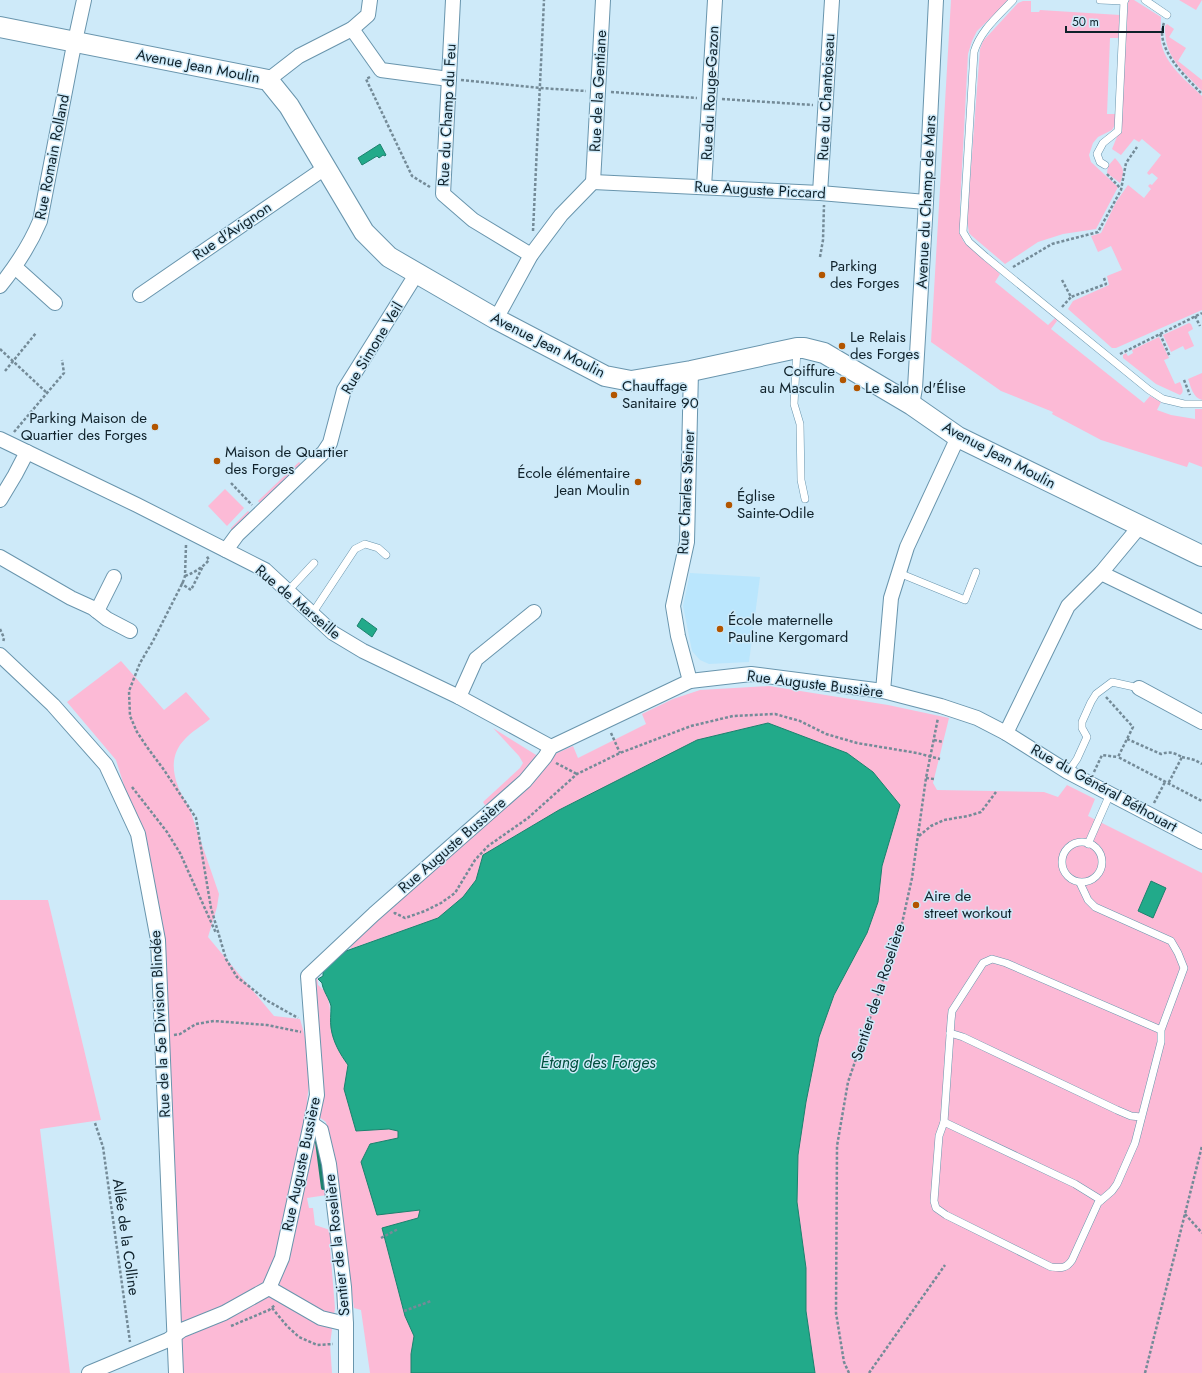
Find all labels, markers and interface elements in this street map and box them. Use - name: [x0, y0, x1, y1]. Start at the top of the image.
- scale bar: [1066, 8, 1163, 34]
- text: 50 m: [1072, 13, 1099, 31]
- street label: Rue du Rouge-Gazon: [695, 25, 725, 161]
- street label: Rue de la Gentiane: [584, 29, 612, 152]
- street label: Rue du Chantoiseau: [812, 33, 840, 161]
- street label: Avenue Jean Moulin: [134, 43, 262, 89]
- street label: Rue du Champ du Feu: [432, 43, 462, 187]
- street label: Rue Romain Rolland: [29, 92, 75, 222]
- street label: Avenue du Champ de Mars: [910, 115, 942, 289]
- street label: Rue Auguste Piccard: [694, 176, 826, 204]
- street label: Rue d'Avignon: [188, 196, 276, 266]
- place label: Parking des Forges: [830, 255, 899, 294]
- marker: Parking des Forges: [817, 270, 827, 280]
- street label: Rue Simone Veil: [336, 298, 408, 398]
- street label: Avenue Jean Moulin: [487, 307, 609, 383]
- place label: Le Relais des Forges: [850, 326, 919, 365]
- marker: Le Relais des Forges: [837, 341, 847, 351]
- place label: Coiffure au Masculin: [760, 360, 835, 399]
- place label: Chauffage Sanitaire 90: [622, 375, 699, 414]
- marker: Coiffure au Masculin: [838, 375, 848, 385]
- place label: Le Salon d'Élise: [865, 377, 966, 399]
- marker: Le Salon d'Élise: [852, 383, 862, 393]
- marker: Chauffage Sanitaire 90: [609, 390, 619, 400]
- place label: Parking Maison de Quartier des Forges: [21, 407, 147, 446]
- street label: Avenue Jean Moulin: [938, 416, 1060, 494]
- marker: Parking Maison de Quartier des Forges: [150, 422, 160, 432]
- street label: Rue Charles Steiner: [672, 428, 700, 555]
- place label: Maison de Quartier des Forges: [225, 441, 349, 480]
- marker: Maison de Quartier des Forges: [212, 456, 222, 466]
- place label: École élémentaire Jean Moulin: [517, 462, 630, 501]
- marker: École élémentaire Jean Moulin: [633, 477, 643, 487]
- place label: Église Sainte-Odile: [737, 485, 814, 524]
- marker: Église Sainte-Odile: [724, 500, 734, 510]
- street label: Rue de Marseille: [250, 559, 346, 645]
- place label: École maternelle Pauline Kergomard: [728, 609, 848, 648]
- marker: École maternelle Pauline Kergomard: [715, 624, 725, 634]
- street label: Rue Auguste Bussière: [746, 665, 885, 703]
- street label: Rue du Général Béthouart: [1027, 739, 1182, 838]
- street label: Rue Auguste Bussière: [393, 792, 511, 898]
- place label: Aire de street workout: [924, 885, 1012, 924]
- marker: Aire de street workout: [911, 900, 921, 910]
- street label: Sentier de la Roselière: [845, 920, 911, 1063]
- street label: Rue de la 5e Division Blindée: [144, 929, 176, 1118]
- water label: Étang des Forges: [541, 1051, 656, 1074]
- street label: Rue Auguste Bussière: [276, 1095, 326, 1233]
- street label: Sentier de la Roselière: [319, 1173, 355, 1317]
- street label: Allée de la Colline: [107, 1177, 145, 1297]

